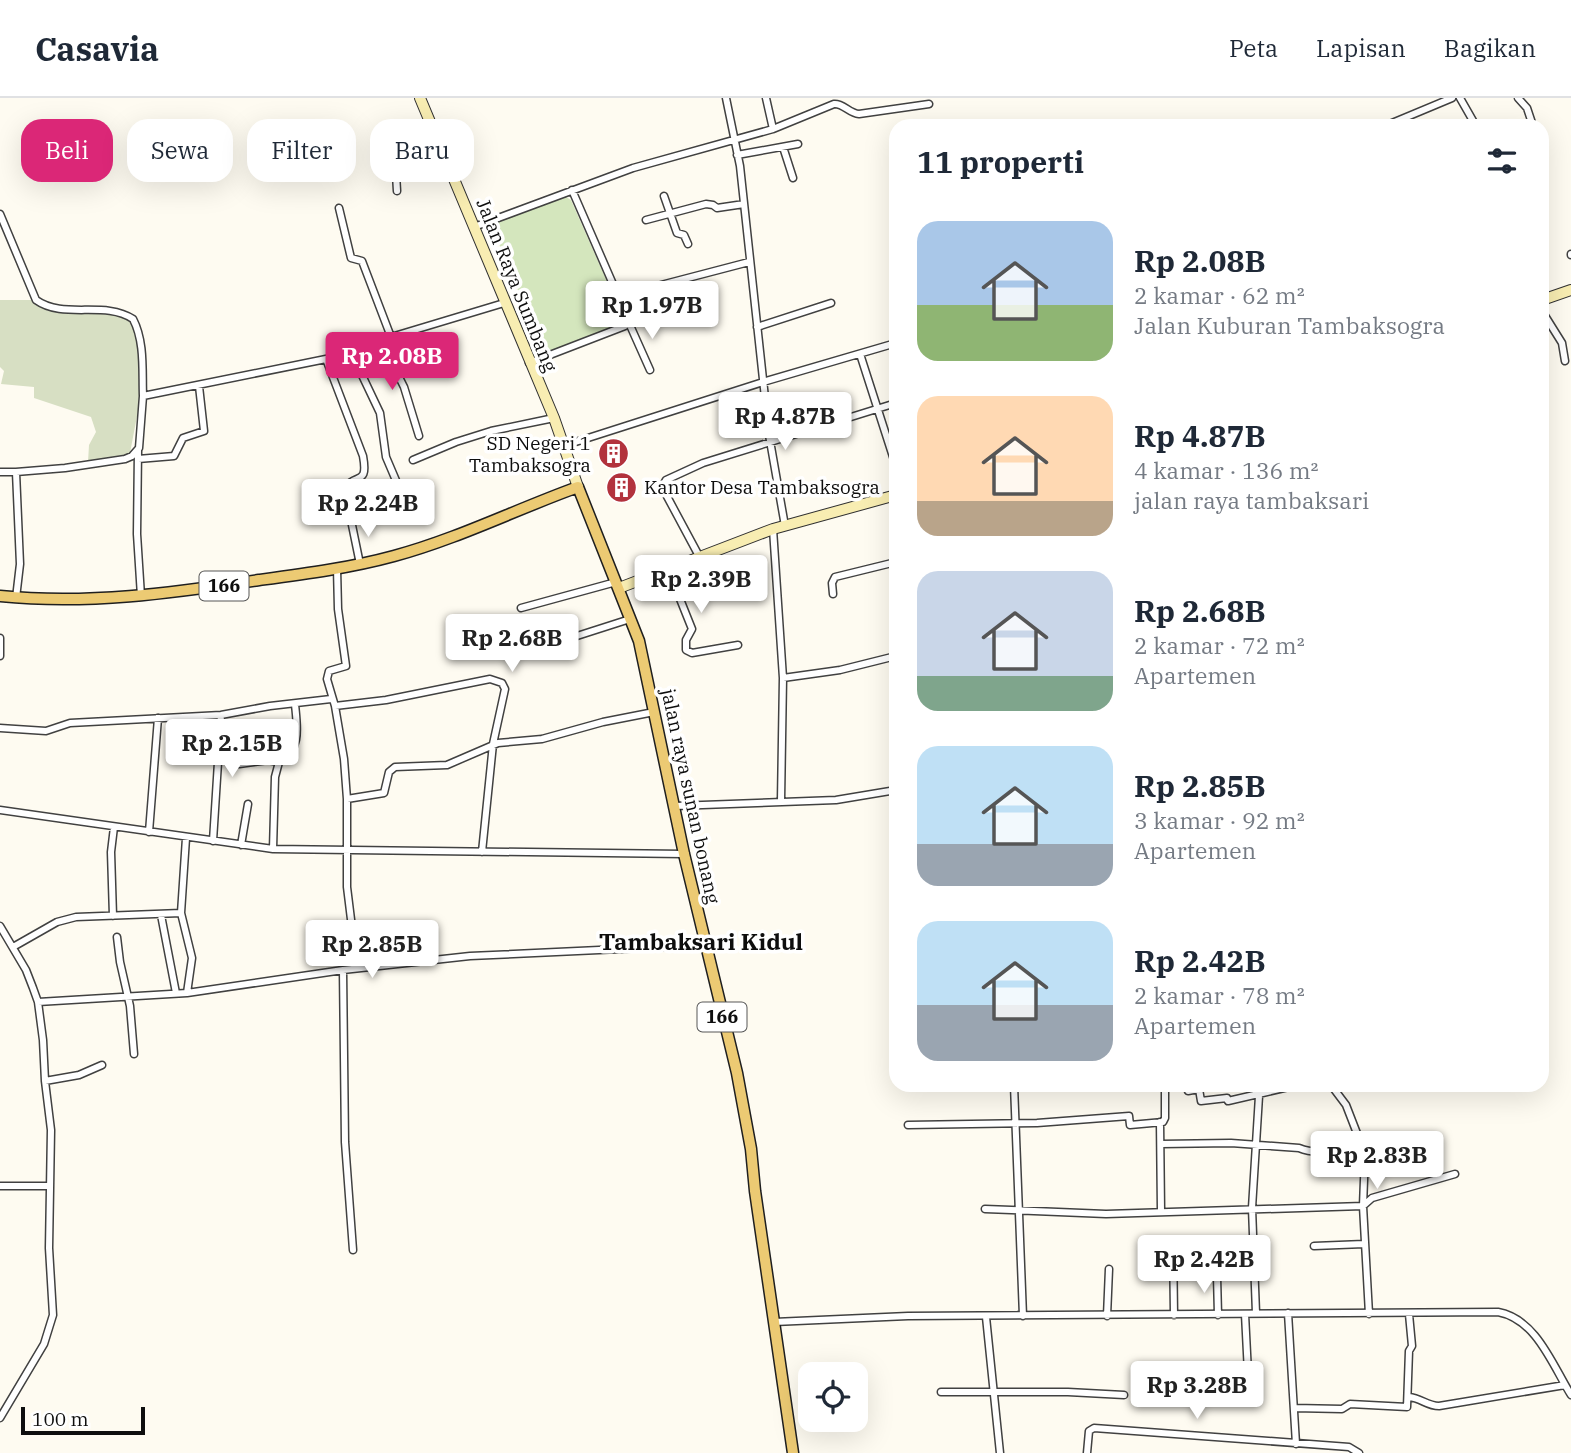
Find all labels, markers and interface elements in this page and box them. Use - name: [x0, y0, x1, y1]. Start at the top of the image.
- text: Casavia: [35, 27, 159, 70]
- text: Peta: [1229, 32, 1278, 64]
- text: Lapisan: [1316, 32, 1406, 64]
- text: Bagikan: [1444, 32, 1536, 64]
- chip: Beli: [21, 119, 113, 182]
- chip: Sewa: [127, 119, 233, 182]
- chip: Filter: [247, 119, 356, 182]
- chip: Baru: [370, 119, 474, 182]
- text: 11 properti: [917, 142, 1084, 181]
- icon: filters: [1483, 142, 1521, 180]
- street label: Jalan Raya Sumbang: [471, 195, 563, 376]
- text: Rp 2.08B: [1134, 241, 1266, 280]
- icon: home: [973, 249, 1057, 333]
- text: 2 kamar · 62 m²: [1134, 280, 1305, 310]
- pin: Rp 1.97B: [580, 282, 724, 341]
- text: Rp 1.97B: [602, 289, 702, 319]
- text: Jalan Kuburan Tambaksogra: [1134, 310, 1445, 340]
- pin: Rp 2.08B: [320, 332, 464, 392]
- text: Rp 2.08B: [342, 340, 442, 370]
- pin: Rp 4.87B: [713, 392, 857, 452]
- text: Rp 4.87B: [735, 400, 835, 430]
- text: Rp 4.87B: [1134, 416, 1266, 455]
- icon: home: [973, 424, 1057, 508]
- place label: SD Negeri 1 Tambaksogra: [469, 431, 591, 477]
- building icon: SD Negeri 1 Tambaksogra: [597, 437, 631, 471]
- text: 4 kamar · 136 m²: [1134, 455, 1319, 485]
- building icon: Kantor Desa Tambaksogra: [604, 470, 638, 504]
- place label: Kantor Desa Tambaksogra: [644, 475, 880, 499]
- pin: Rp 2.24B: [296, 480, 440, 539]
- text: jalan raya tambaksari: [1134, 485, 1369, 515]
- text: Rp 2.24B: [318, 487, 418, 517]
- pin: Rp 2.39B: [629, 556, 773, 615]
- text: Rp 2.39B: [651, 563, 751, 593]
- road number: 166: [200, 572, 248, 600]
- text: Rp 2.68B: [1134, 591, 1266, 630]
- icon: home: [973, 599, 1057, 683]
- pin: Rp 2.68B: [440, 614, 584, 674]
- text: Rp 2.68B: [462, 622, 562, 652]
- text: 2 kamar · 72 m²: [1134, 630, 1305, 660]
- text: Apartemen: [1134, 660, 1256, 690]
- street label: jalan raya sunan bonang: [656, 685, 726, 906]
- pin: Rp 2.15B: [160, 720, 304, 779]
- text: Rp 2.15B: [182, 727, 282, 757]
- text: Rp 2.85B: [1134, 766, 1266, 805]
- icon: home: [973, 774, 1057, 858]
- text: 3 kamar · 92 m²: [1134, 805, 1305, 835]
- text: Apartemen: [1134, 835, 1256, 865]
- pin: Rp 2.85B: [300, 920, 444, 980]
- district label: Tambaksari Kidul: [599, 926, 803, 956]
- text: Rp 2.85B: [322, 928, 422, 958]
- text: Rp 2.42B: [1134, 941, 1266, 980]
- icon: home: [973, 949, 1057, 1033]
- text: 2 kamar · 78 m²: [1134, 980, 1305, 1010]
- road number: 166: [698, 1002, 746, 1032]
- text: Apartemen: [1134, 1010, 1256, 1040]
- pin: Rp 2.83B: [1305, 1132, 1449, 1191]
- text: Rp 2.83B: [1327, 1139, 1427, 1169]
- pin: Rp 2.42B: [1132, 1236, 1276, 1295]
- text: Rp 2.42B: [1154, 1243, 1254, 1273]
- map controls: [798, 1362, 868, 1432]
- button: locate: [798, 1362, 868, 1432]
- pin: Rp 3.28B: [1125, 1362, 1269, 1421]
- text: Rp 3.28B: [1147, 1369, 1247, 1399]
- scale bar: [21, 1404, 145, 1436]
- text: 100 m: [32, 1407, 89, 1431]

